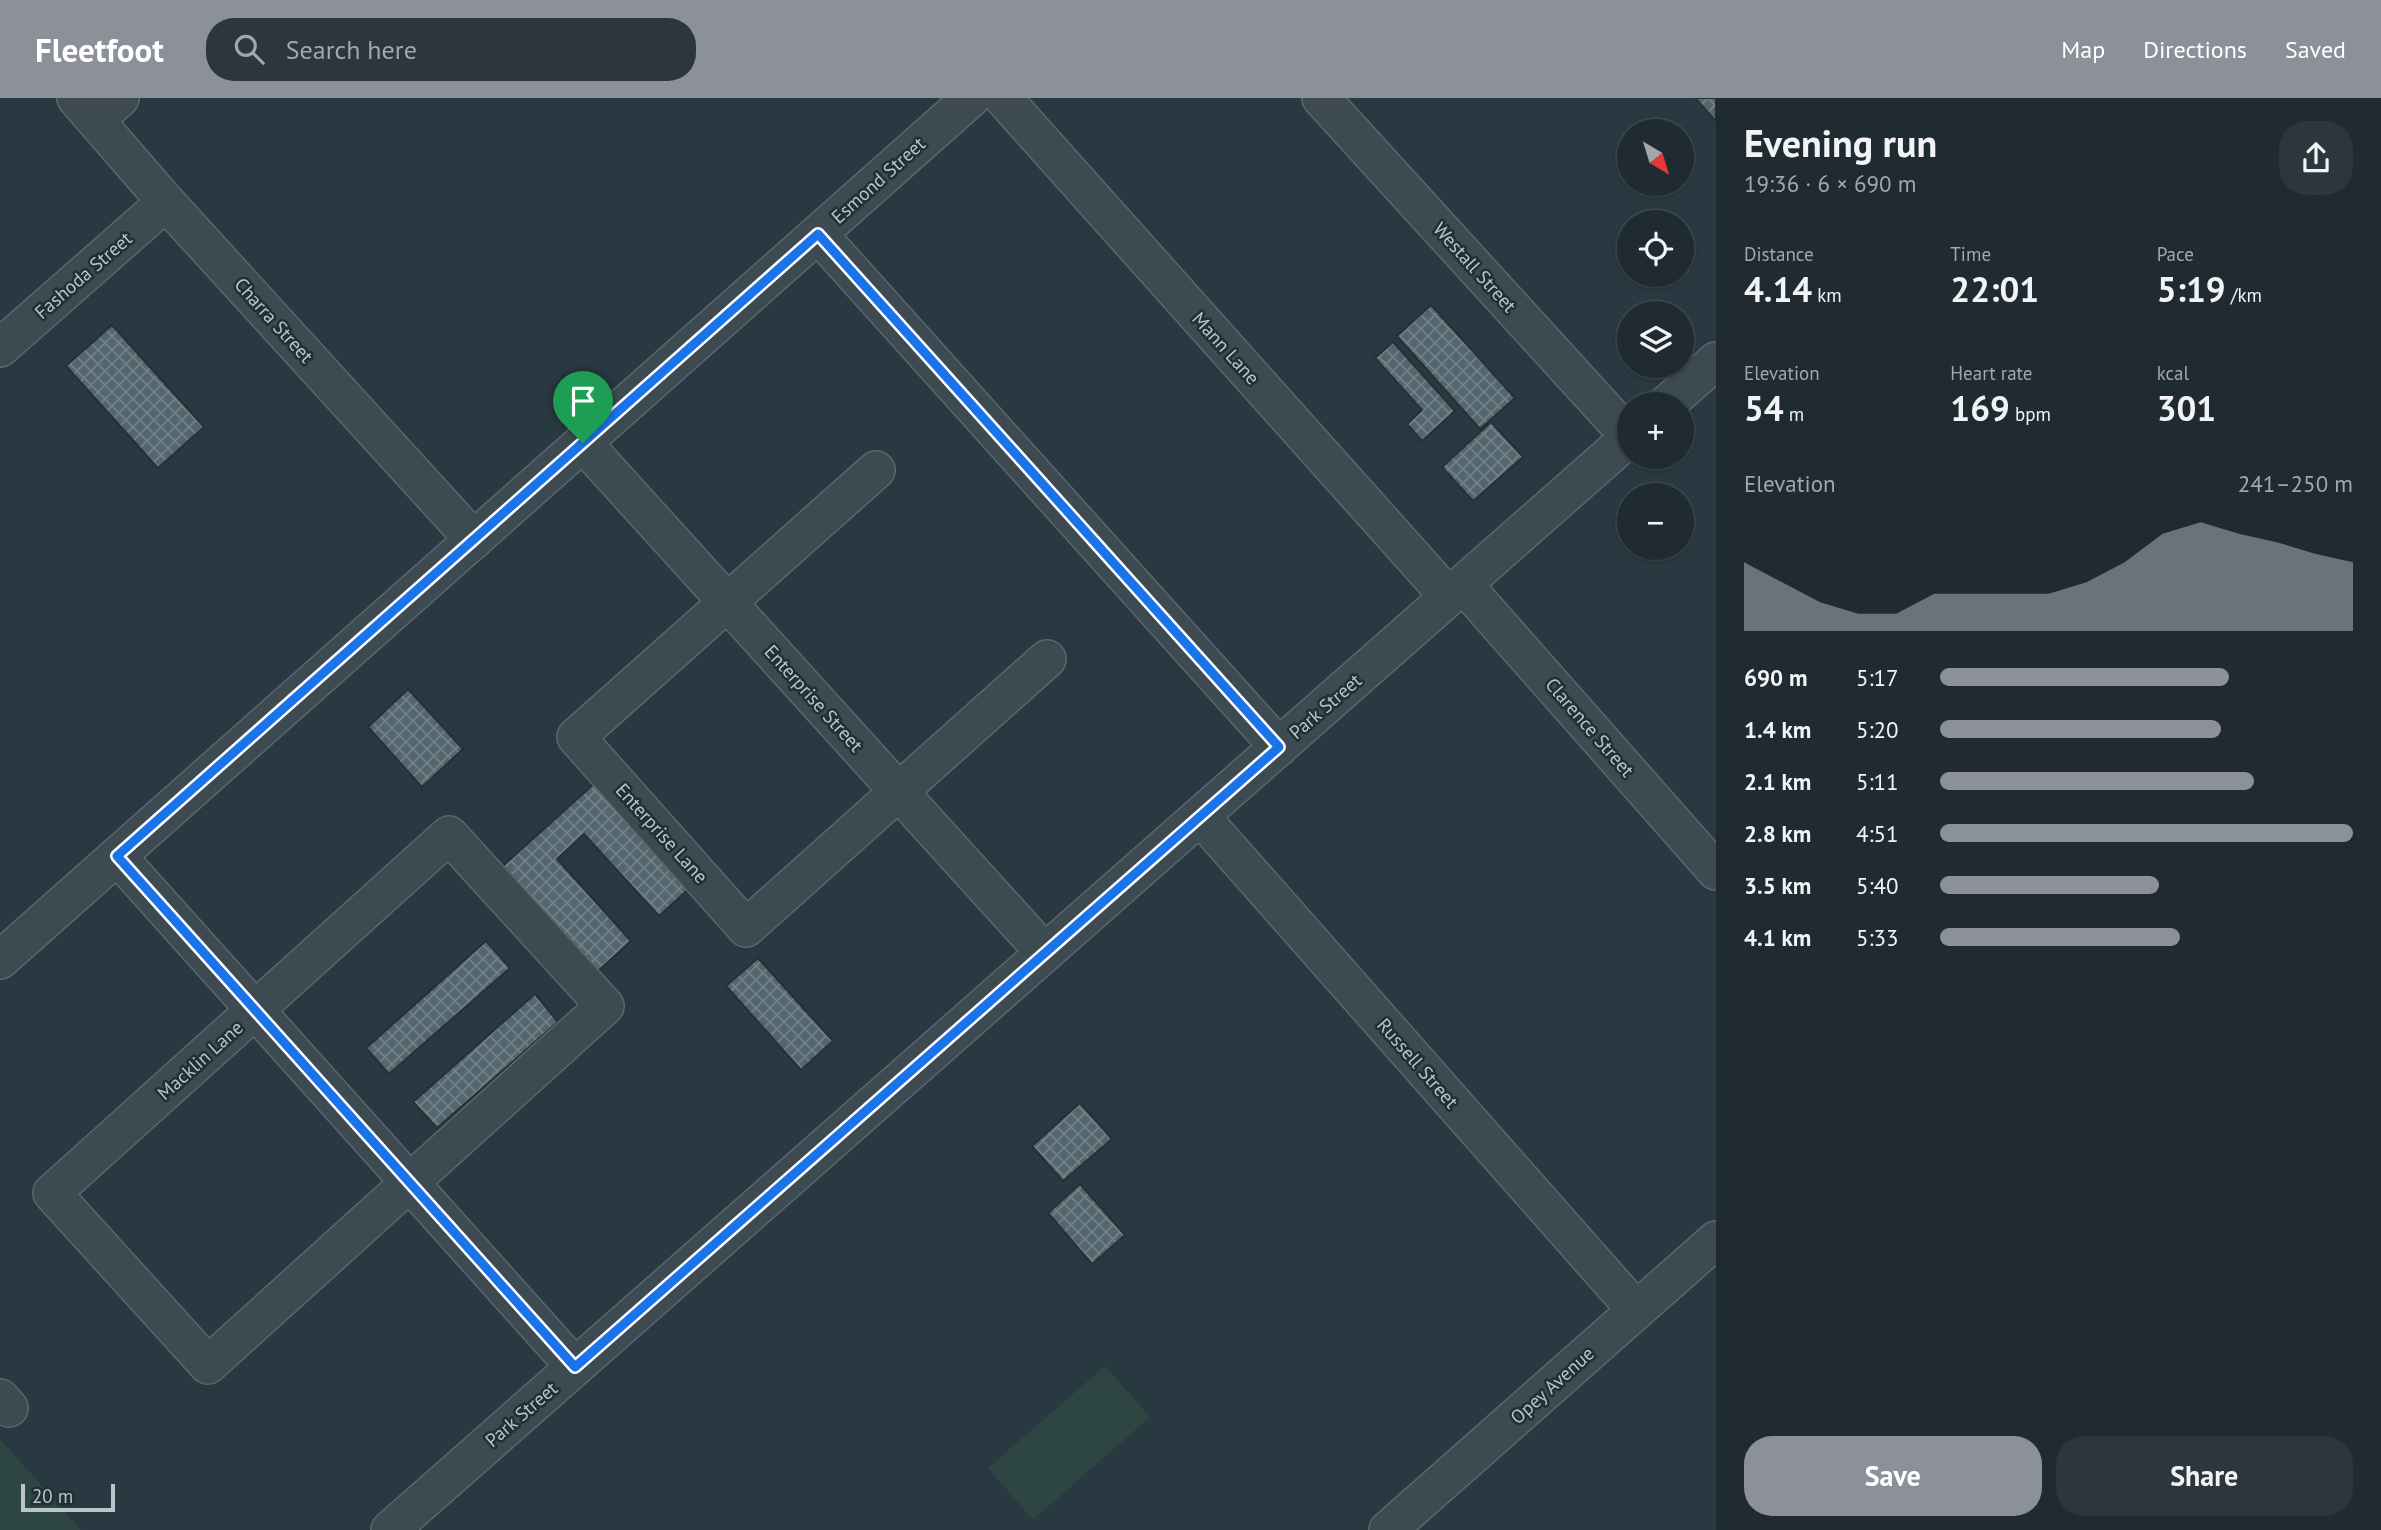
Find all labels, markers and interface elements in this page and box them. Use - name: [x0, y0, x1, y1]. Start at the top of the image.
- search box: [206, 18, 696, 81]
- text: Fleetfoot: [35, 28, 164, 71]
- icon: search: [230, 30, 268, 68]
- text: Search here: [286, 33, 417, 66]
- text: Map: [2061, 34, 2105, 65]
- text: Directions: [2143, 34, 2247, 65]
- text: Saved: [2285, 34, 2346, 65]
- text: Evening run: [1744, 118, 1937, 167]
- north arrow: [1617, 119, 1694, 196]
- map controls: [1617, 119, 1694, 560]
- button: share: [2279, 121, 2353, 195]
- street label: Esmond Street: [826, 131, 930, 228]
- text: 19:36 · 6 × 690 m: [1744, 169, 1916, 198]
- button: locate: [1617, 210, 1694, 287]
- street label: Westall Street: [1428, 217, 1522, 317]
- street label: Fashoda Street: [29, 226, 137, 324]
- text: Distance: [1744, 242, 1814, 266]
- text: Time: [1950, 242, 1991, 266]
- text: Pace: [2157, 242, 2194, 266]
- text: 4.14: [1744, 266, 1812, 312]
- text: 22:01: [1950, 266, 2039, 312]
- text: 5:19: [2157, 266, 2226, 312]
- street label: Charra Street: [229, 272, 319, 368]
- text: km: [1812, 283, 1842, 307]
- text: /km: [2226, 283, 2262, 307]
- button: layers: [1617, 301, 1694, 378]
- street label: Mann Lane: [1187, 307, 1265, 389]
- text: Elevation: [1744, 361, 1820, 385]
- text: Heart rate: [1950, 361, 2032, 385]
- text: kcal: [2157, 361, 2189, 385]
- pin: [553, 371, 613, 443]
- icon: arrive: [564, 382, 602, 420]
- text: 54: [1744, 385, 1784, 431]
- text: 169: [1950, 385, 2010, 431]
- text: 301: [2157, 385, 2216, 431]
- button: +: [1617, 392, 1694, 469]
- text: m: [1784, 402, 1804, 426]
- text: bpm: [2010, 402, 2051, 426]
- text: Elevation: [1744, 469, 1836, 498]
- text: 241–250 m: [2238, 469, 2353, 498]
- button: −: [1617, 483, 1694, 560]
- street label: Enterprise Street: [760, 639, 869, 757]
- text: 690 m: [1744, 663, 1807, 692]
- text: 5:17: [1856, 663, 1899, 692]
- street label: Park Street: [1284, 668, 1366, 744]
- street label: Clarence Street: [1540, 672, 1640, 782]
- text: 1.4 km: [1744, 715, 1811, 744]
- text: 5:20: [1856, 715, 1899, 744]
- text: 2.1 km: [1744, 767, 1811, 796]
- text: 5:11: [1856, 767, 1899, 796]
- street label: Enterprise Lane: [611, 778, 713, 888]
- text: 2.8 km: [1744, 819, 1811, 848]
- text: 4:51: [1856, 819, 1899, 848]
- text: 3.5 km: [1744, 871, 1811, 900]
- text: 5:40: [1856, 871, 1899, 900]
- text: 4.1 km: [1744, 923, 1811, 952]
- text: 5:33: [1856, 923, 1899, 952]
- street label: Russell Street: [1372, 1013, 1464, 1113]
- street label: Macklin Lane: [152, 1015, 248, 1105]
- street label: Opey Avenue: [1505, 1341, 1599, 1429]
- street label: Park Street: [480, 1376, 562, 1452]
- button: Save: [1744, 1436, 2042, 1516]
- button: Share: [2056, 1436, 2353, 1516]
- scale bar: [21, 1481, 116, 1513]
- text: 20 m: [32, 1484, 73, 1508]

